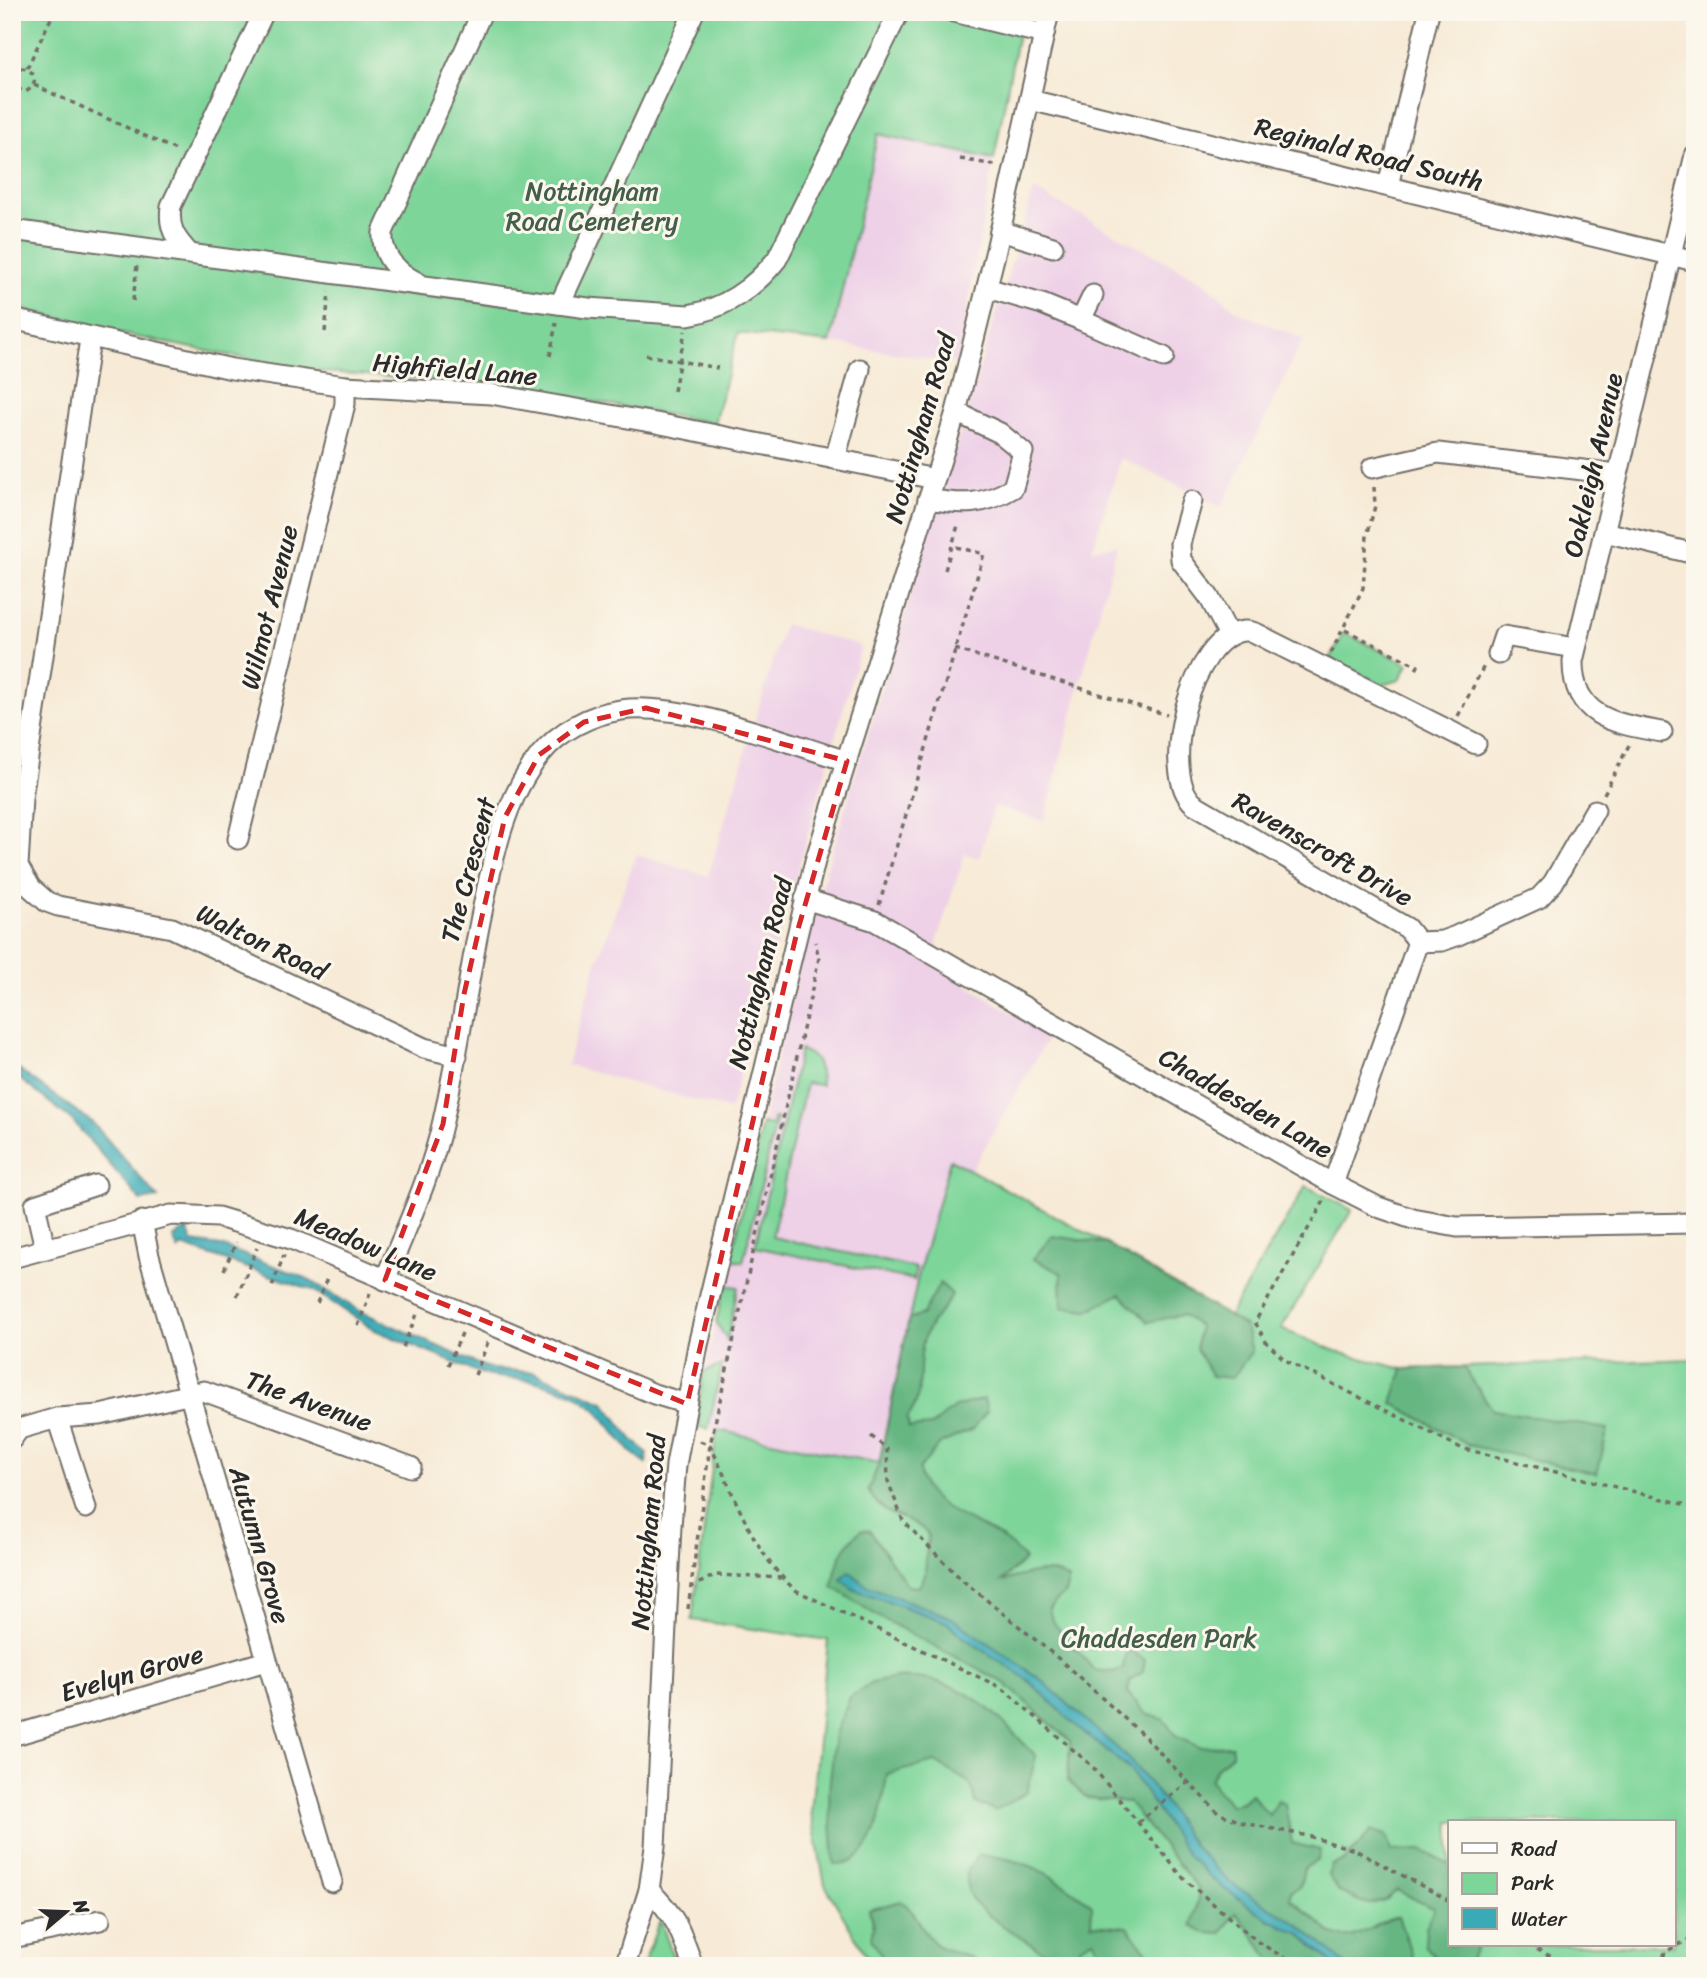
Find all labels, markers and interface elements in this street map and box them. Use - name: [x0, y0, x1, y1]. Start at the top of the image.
- street label: Reginald Road South: [1250, 103, 1488, 205]
- park label: Nottingham Road Cemetery: [506, 168, 679, 244]
- street label: Nottingham Road: [871, 325, 970, 529]
- street label: Highfield Lane: [371, 339, 539, 399]
- street label: Oakleigh Avenue: [1549, 368, 1637, 562]
- street label: Wilmot Avenue: [226, 520, 312, 694]
- street label: Ravenscroft Drive: [1224, 778, 1422, 920]
- street label: The Crescent: [426, 791, 510, 948]
- street label: Nottingham Road: [714, 870, 807, 1074]
- street label: Walton Road: [188, 890, 338, 995]
- street label: Chaddesden Lane: [1150, 1034, 1342, 1172]
- street label: Meadow Lane: [287, 1193, 445, 1295]
- street label: The Avenue: [239, 1357, 379, 1445]
- street label: Nottingham Road: [617, 1430, 680, 1632]
- street label: Autumn Grove: [215, 1460, 304, 1629]
- park label: Chaddesden Park: [1061, 1615, 1257, 1661]
- street label: Evelyn Grove: [55, 1631, 209, 1715]
- legend: [1448, 1820, 1676, 1946]
- text: Road: [1511, 1830, 1558, 1868]
- text: Park: [1511, 1864, 1554, 1902]
- north arrow: [32, 1876, 102, 1946]
- text: N: [64, 1894, 100, 1919]
- text: Water: [1511, 1900, 1568, 1938]

